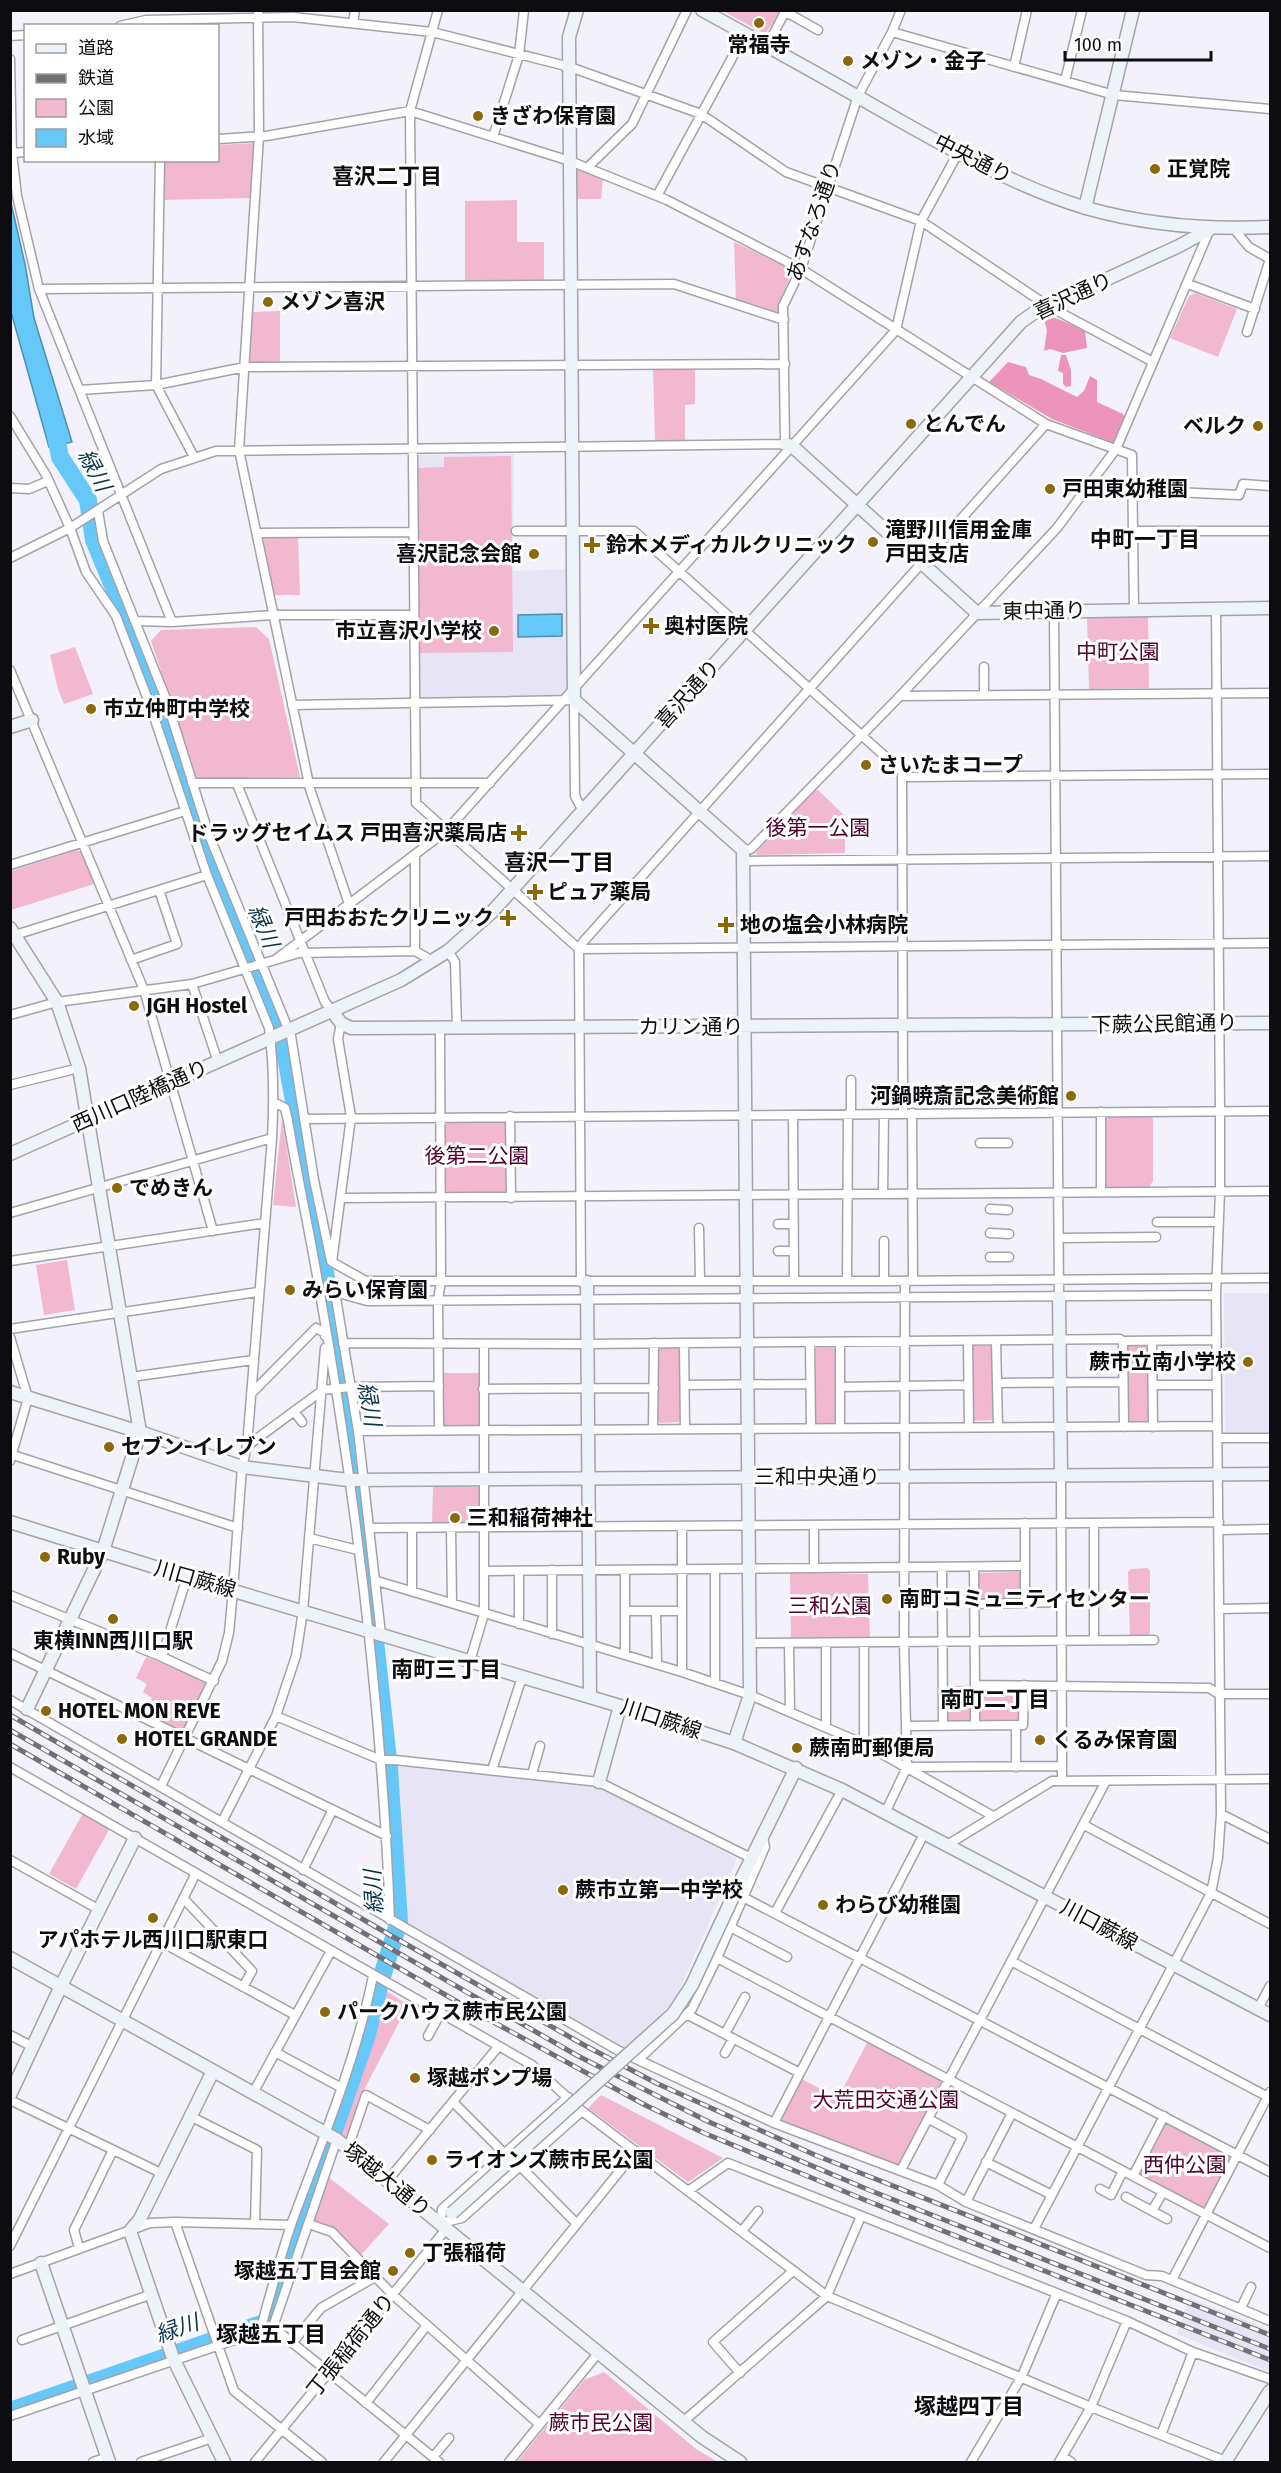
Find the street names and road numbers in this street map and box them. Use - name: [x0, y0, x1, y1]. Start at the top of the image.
- street label: 中央通り: [930, 128, 1016, 190]
- street label: あすなろ通り: [781, 157, 847, 285]
- street label: 喜沢通り: [1029, 266, 1117, 326]
- street label: 東中通り: [1002, 597, 1086, 625]
- street label: 喜沢通り: [650, 654, 726, 734]
- street label: 下蕨公民館通り: [1090, 1010, 1238, 1038]
- street label: カリン通り: [639, 1014, 744, 1040]
- street label: 西川口陸橋通り: [68, 1054, 212, 1138]
- street label: 三和中央通り: [754, 1464, 880, 1490]
- street label: 川口蕨線: [151, 1555, 239, 1603]
- street label: 川口蕨線: [617, 1694, 705, 1744]
- street label: 川口蕨線: [1056, 1894, 1142, 1956]
- street label: 塚越大通り: [338, 2137, 436, 2223]
- street label: 丁張稲荷通り: [301, 2288, 401, 2402]

